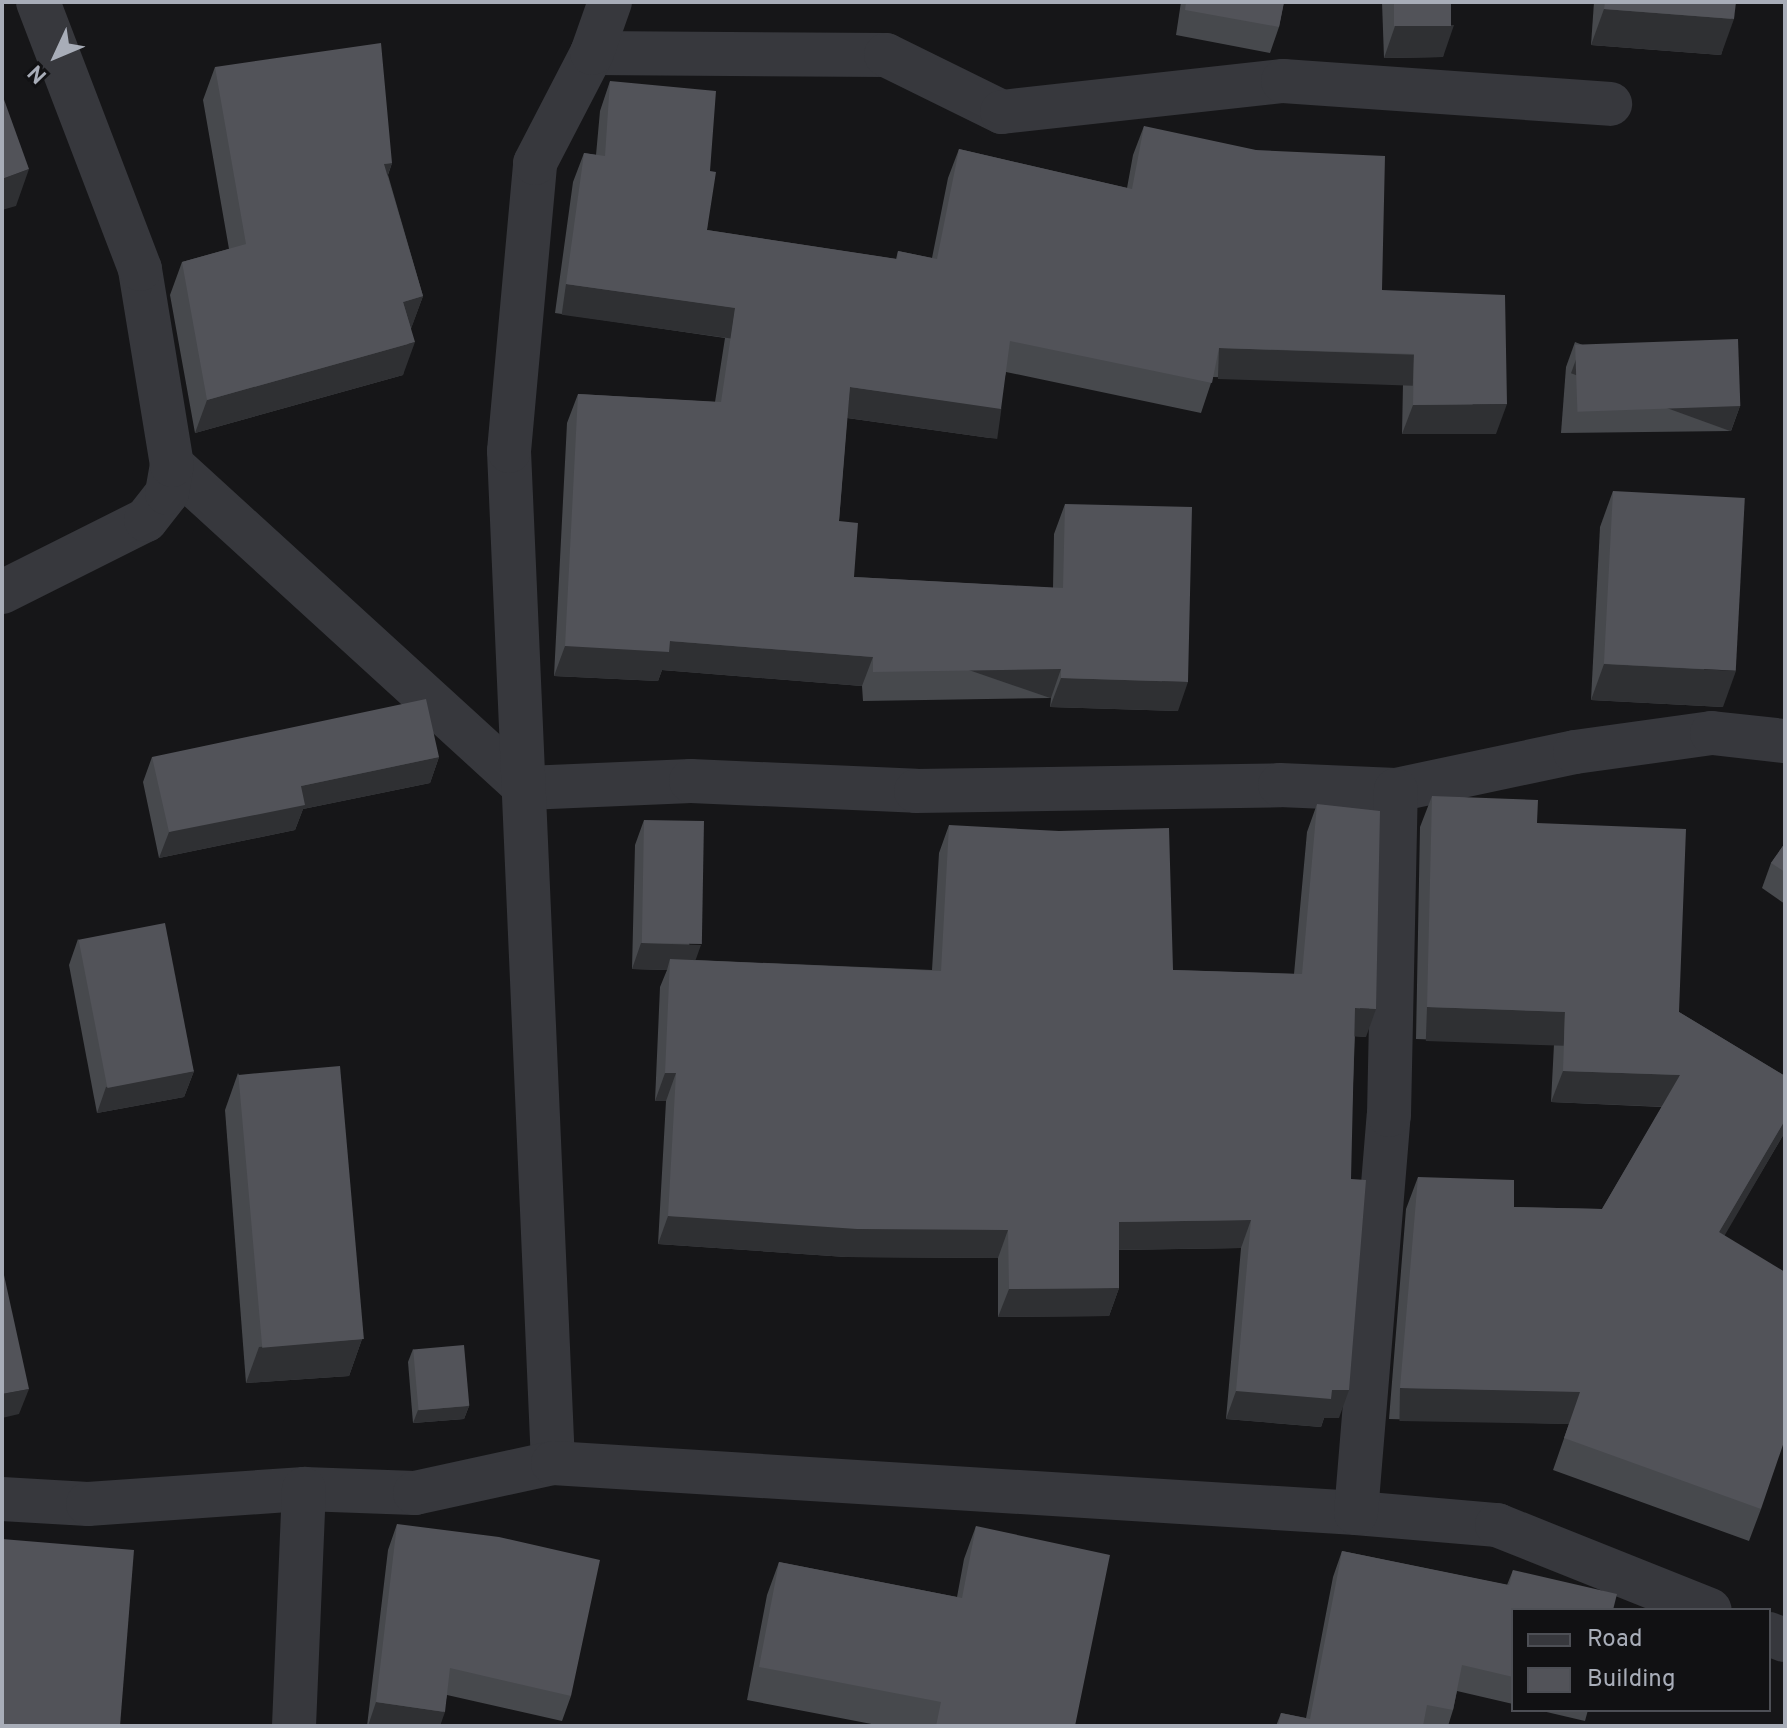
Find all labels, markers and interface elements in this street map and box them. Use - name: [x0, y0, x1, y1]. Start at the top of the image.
- north arrow: [16, 16, 96, 96]
- text: N: [23, 58, 54, 88]
- legend: [1511, 1608, 1771, 1712]
- text: Road: [1587, 1625, 1643, 1655]
- text: Building: [1587, 1665, 1676, 1695]

